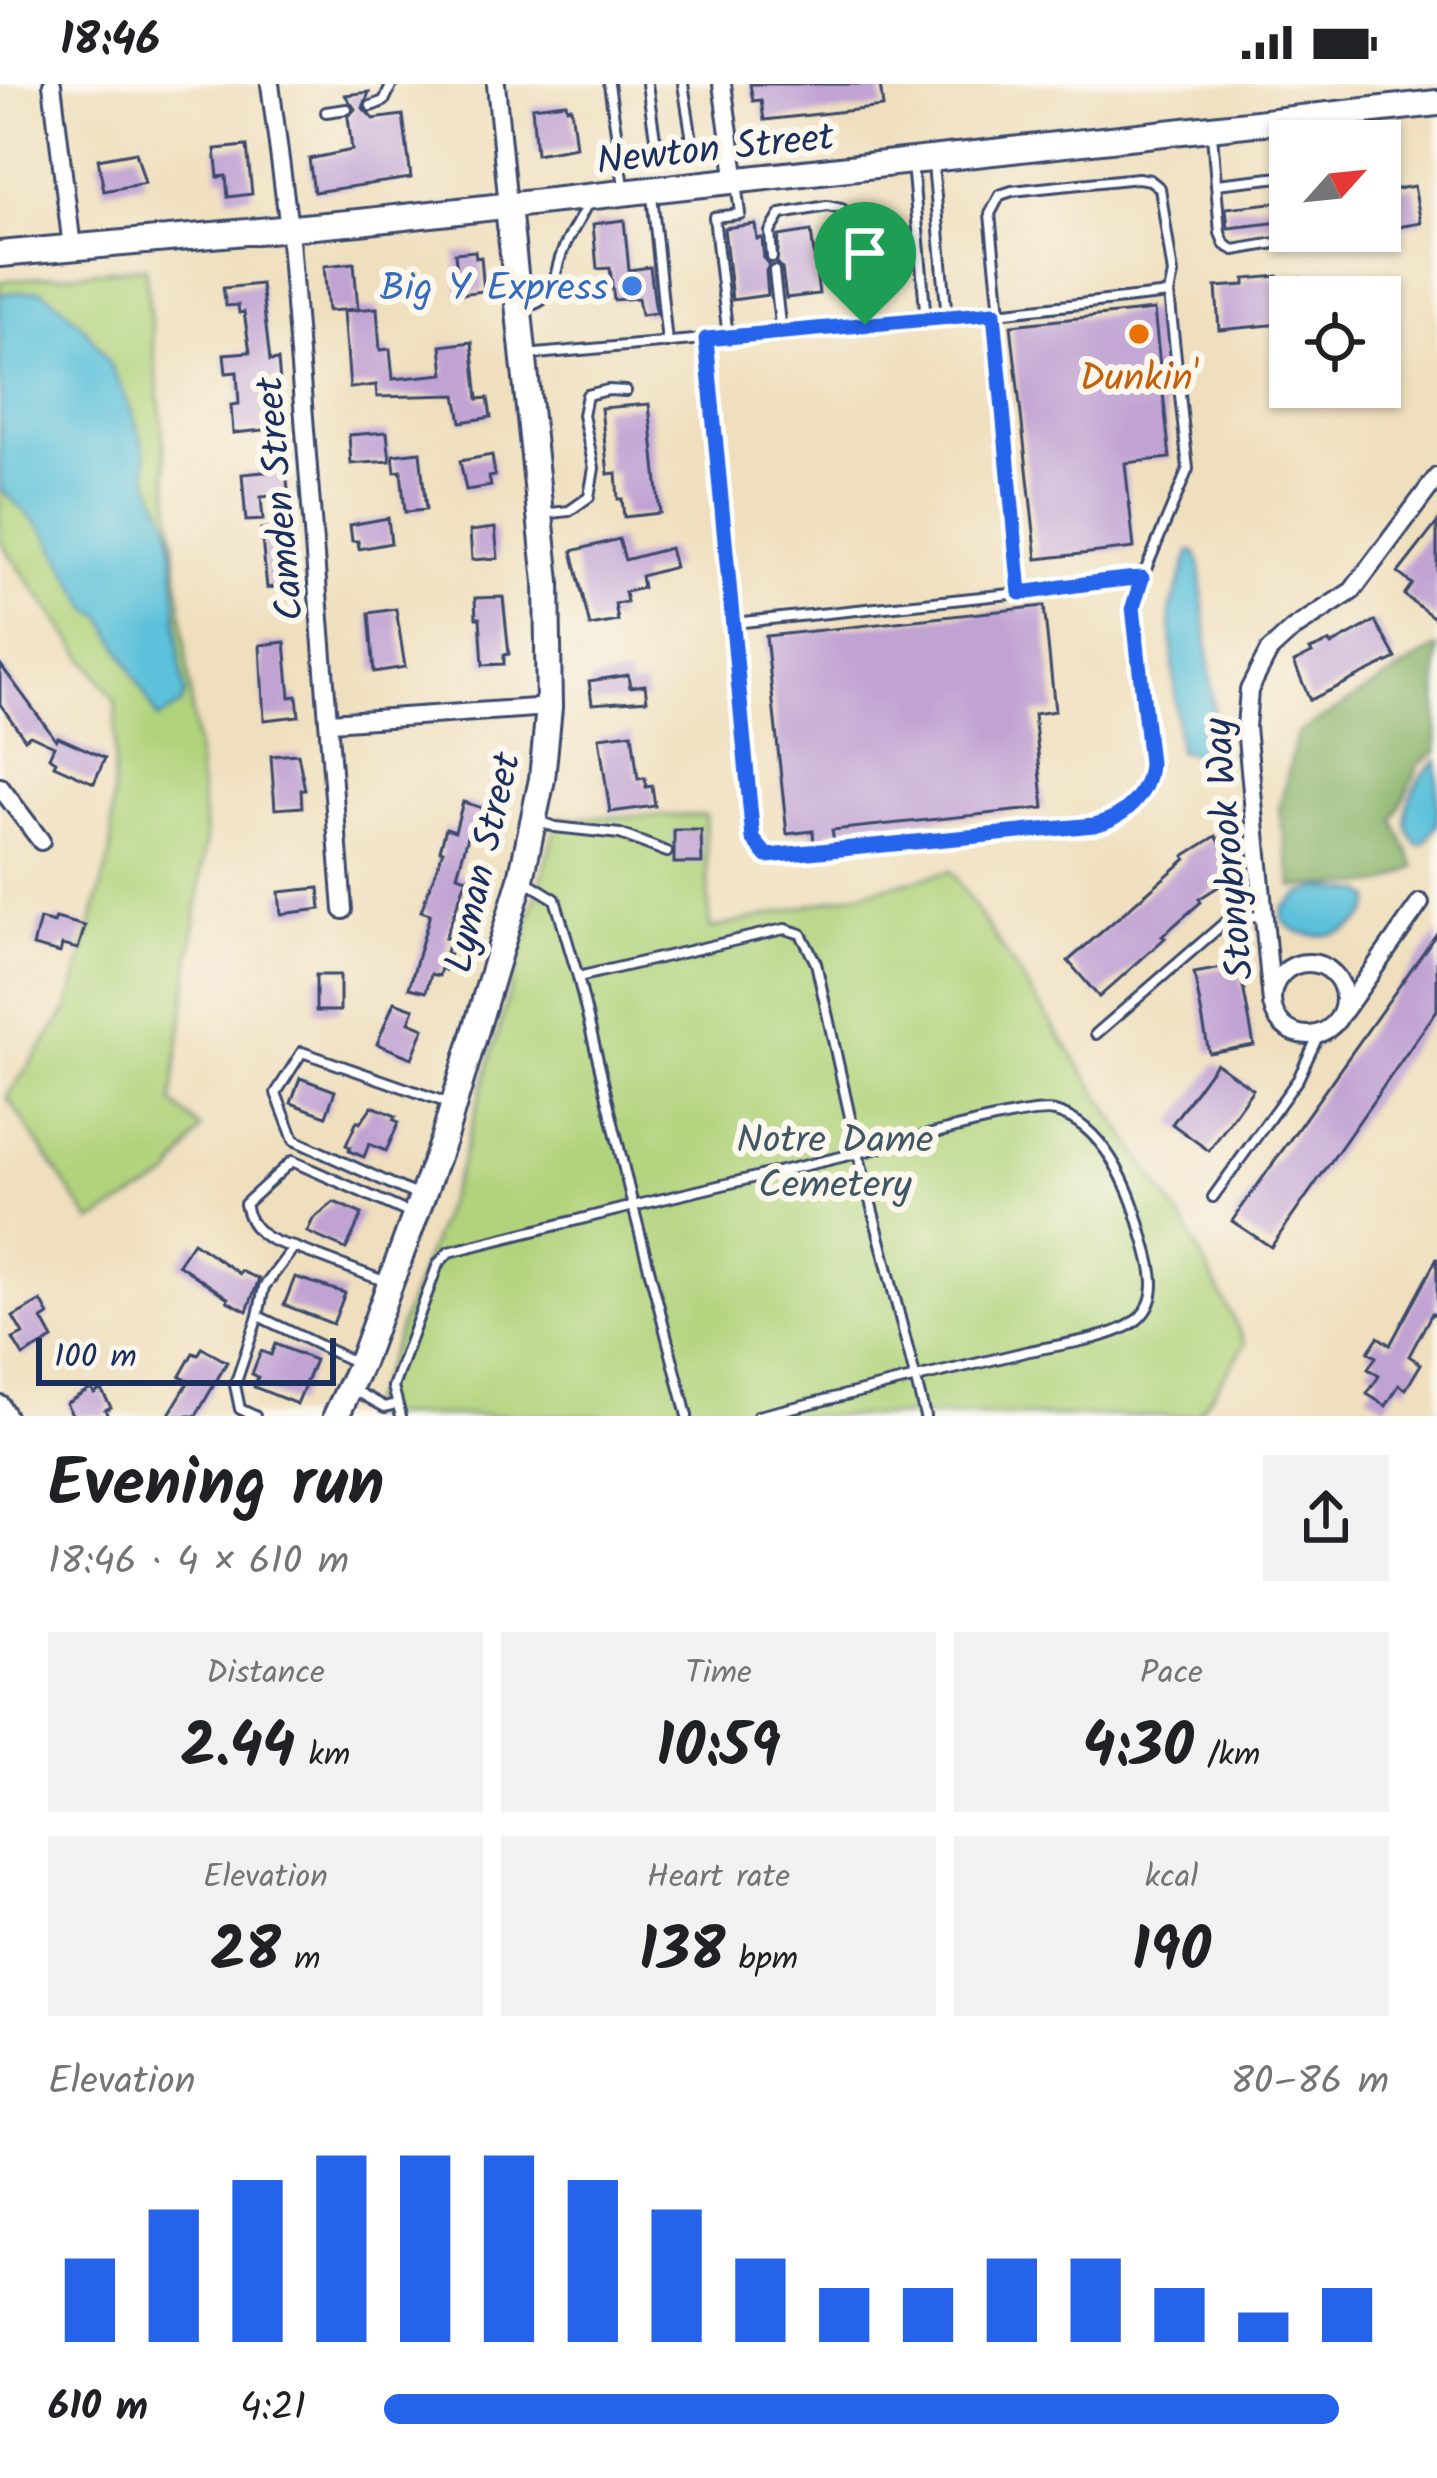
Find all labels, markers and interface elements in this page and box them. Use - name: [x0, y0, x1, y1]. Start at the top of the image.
- text: 18:46: [60, 6, 160, 78]
- street label: Newton Street: [594, 108, 838, 194]
- north arrow: [1269, 120, 1401, 252]
- map controls: [1269, 120, 1401, 408]
- pin: [814, 202, 916, 325]
- icon: arrive: [832, 220, 898, 286]
- place label: Big Y Express: [380, 259, 608, 321]
- marker: Big Y Express: [619, 273, 645, 299]
- button: locate: [1269, 276, 1401, 408]
- marker: Dunkin': [1126, 321, 1152, 347]
- place label: Dunkin': [1080, 349, 1199, 411]
- street label: Camden Street: [240, 373, 324, 623]
- street label: Stonybrook Way: [1189, 715, 1273, 982]
- street label: Lyman Street: [429, 746, 541, 979]
- park label: Notre Dame Cemetery: [736, 1111, 934, 1218]
- scale bar: [36, 1332, 336, 1385]
- text: 100 m: [54, 1332, 137, 1385]
- text: Evening run: [48, 1434, 384, 1539]
- button: share: [1263, 1455, 1389, 1581]
- text: 18:46 · 4 × 610 m: [48, 1532, 349, 1594]
- text: Distance: [206, 1648, 325, 1701]
- text: Time: [685, 1648, 752, 1701]
- text: Pace: [1140, 1648, 1203, 1701]
- text: 2.44: [181, 1701, 295, 1797]
- text: 10:59: [656, 1701, 781, 1797]
- text: 4:30: [1083, 1701, 1194, 1797]
- text: km: [295, 1730, 350, 1783]
- text: /km: [1194, 1730, 1260, 1783]
- text: Elevation: [203, 1852, 328, 1905]
- text: Heart rate: [647, 1852, 790, 1905]
- text: kcal: [1145, 1852, 1198, 1905]
- text: 28: [211, 1905, 281, 2001]
- text: 138: [639, 1905, 725, 2001]
- text: 190: [1132, 1905, 1211, 2001]
- text: m: [281, 1934, 320, 1987]
- text: bpm: [725, 1934, 798, 1987]
- text: Elevation: [48, 2052, 196, 2114]
- text: 80–86 m: [1230, 2052, 1389, 2114]
- text: 610 m: [48, 2378, 148, 2440]
- text: 4:21: [240, 2378, 306, 2440]

